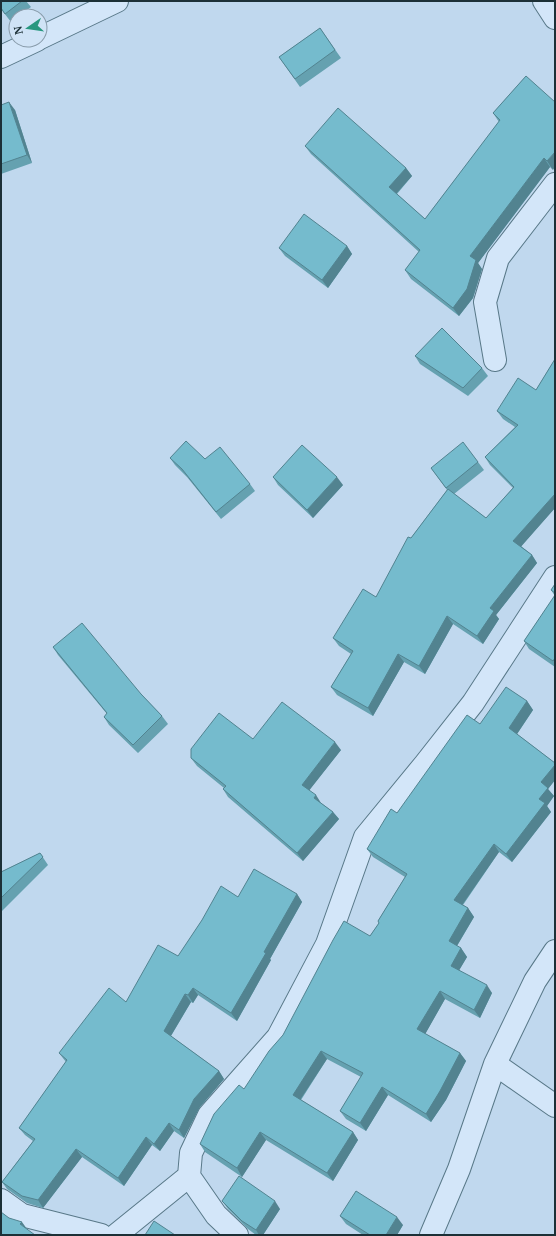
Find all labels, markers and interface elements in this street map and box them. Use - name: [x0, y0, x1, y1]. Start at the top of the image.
- north arrow: [8, 8, 48, 48]
- text: N: [10, 24, 26, 36]

